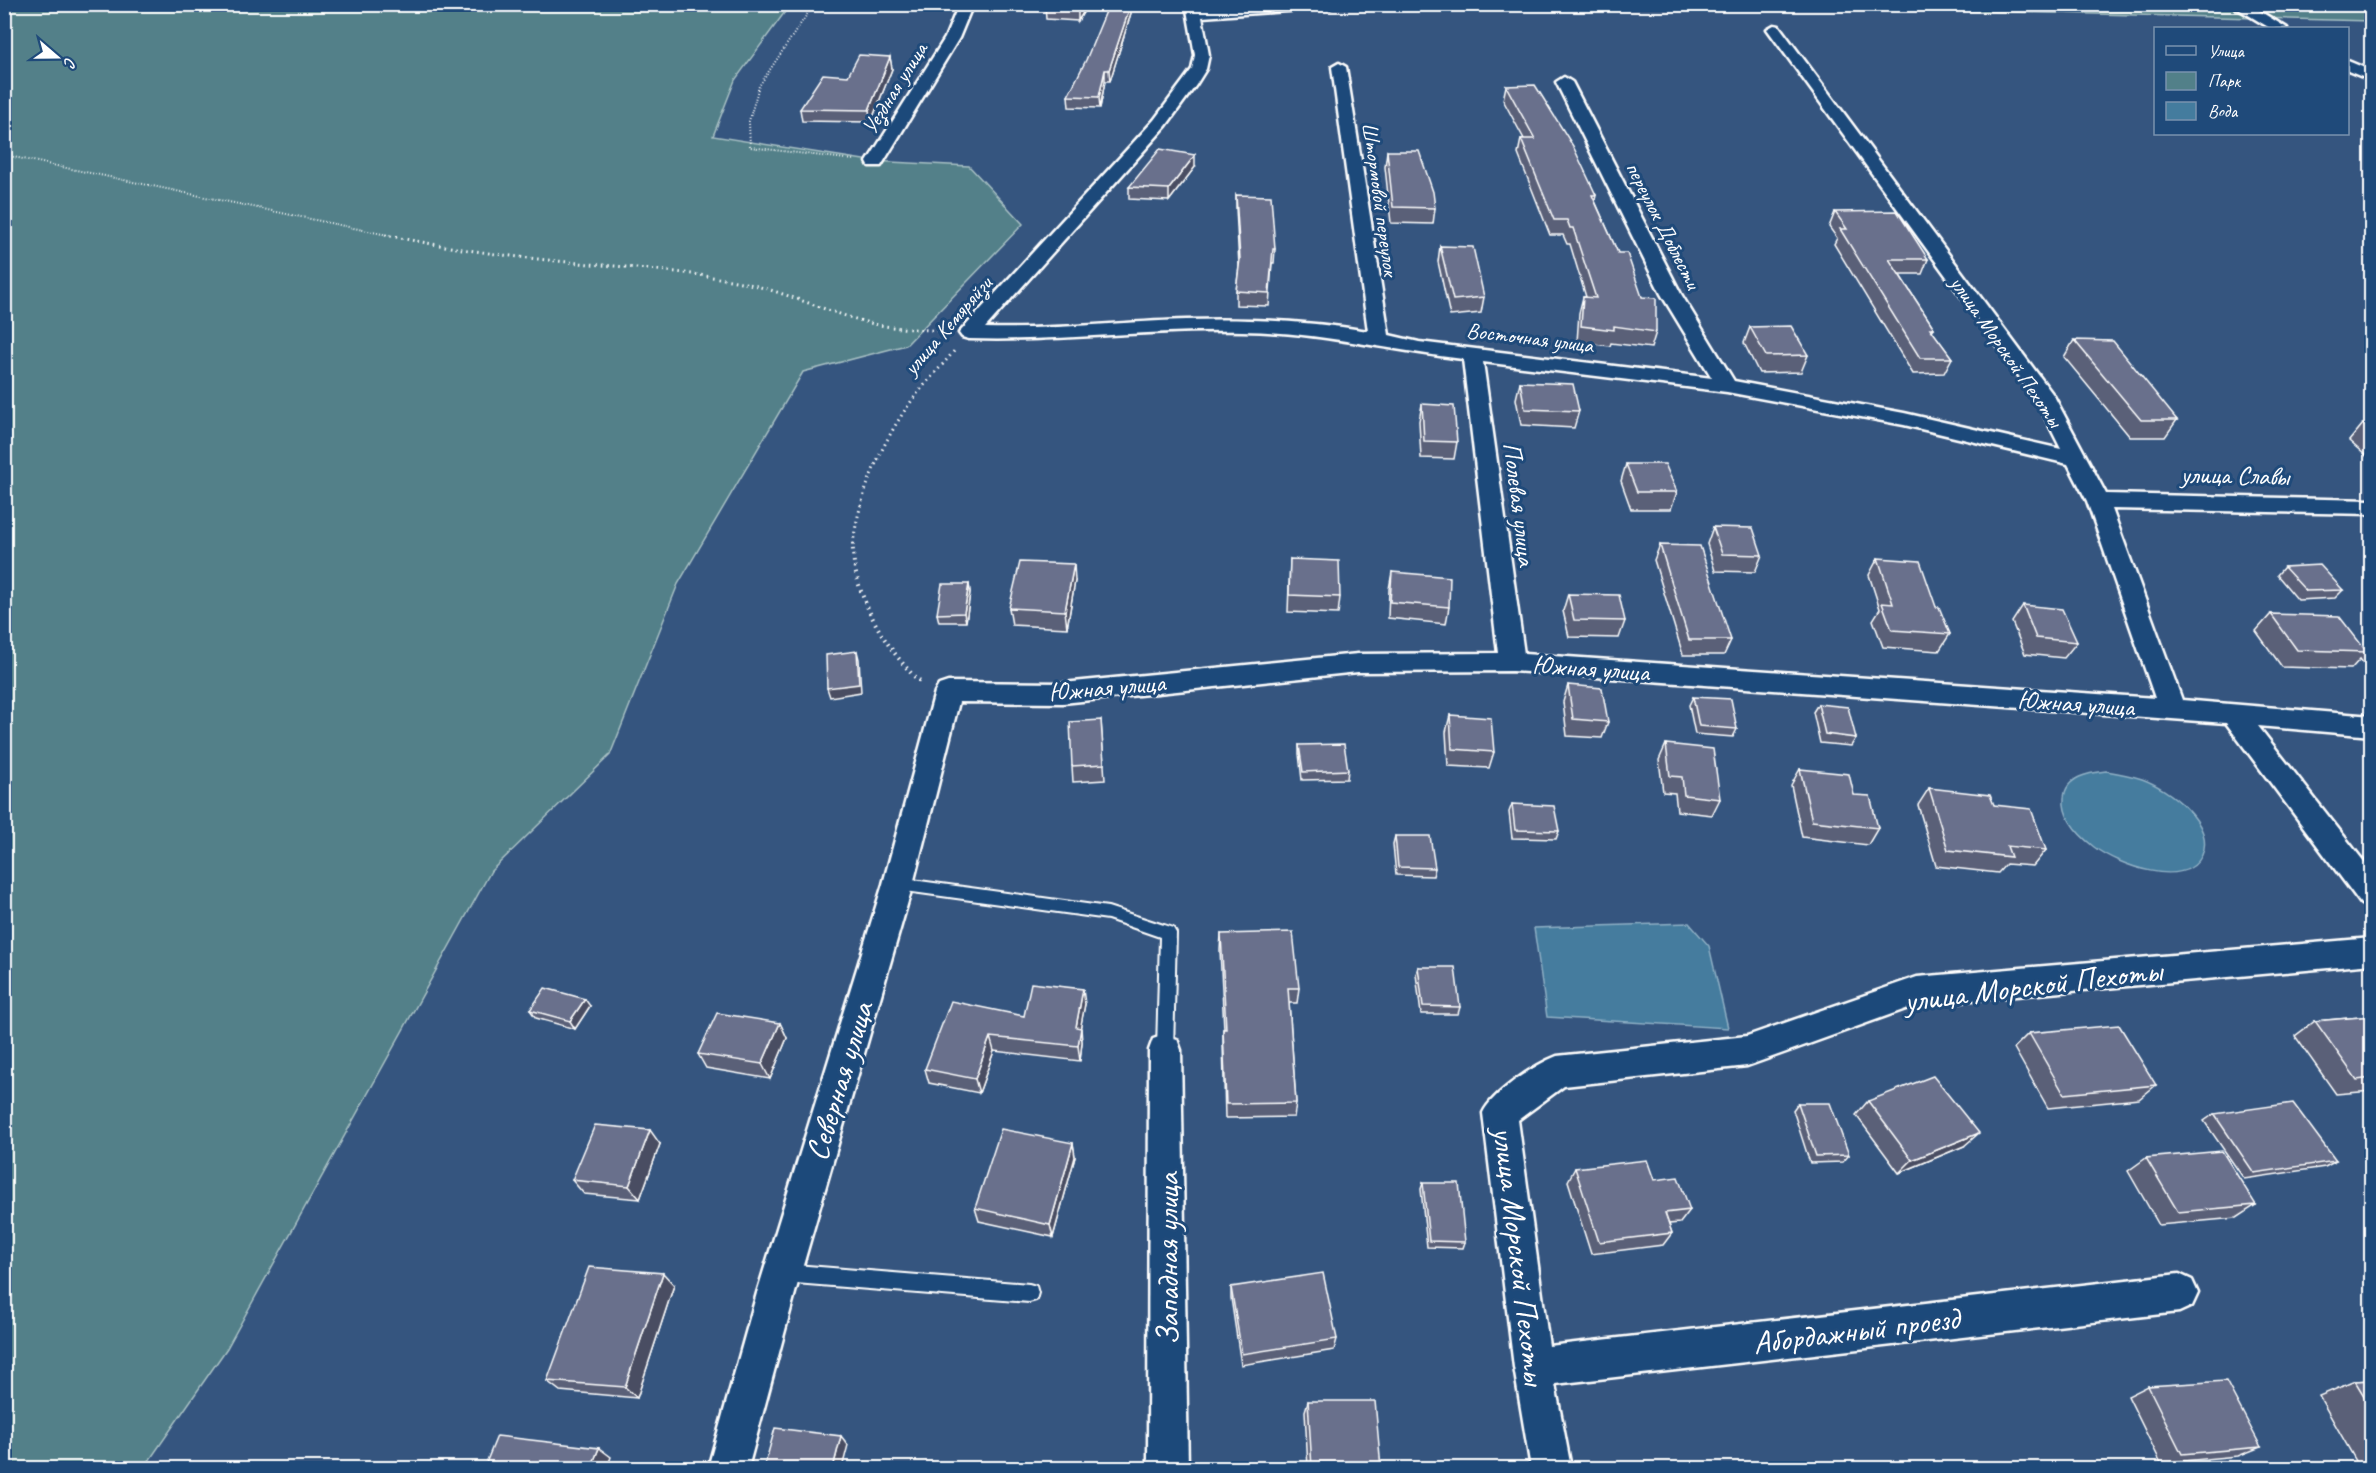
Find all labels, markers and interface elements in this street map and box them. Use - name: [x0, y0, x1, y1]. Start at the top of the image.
- north arrow: [27, 27, 87, 87]
- legend: [2154, 27, 2349, 135]
- street label: Уездная улица: [856, 36, 935, 140]
- text: Улица: [2208, 40, 2245, 62]
- text: С: [59, 55, 81, 71]
- text: Парк: [2208, 70, 2242, 92]
- text: Вода: [2208, 100, 2239, 122]
- street label: Штормовой переулок: [1355, 121, 1405, 280]
- street label: переулок Доблести: [1619, 157, 1708, 296]
- street label: улица Кемяряйзи: [896, 269, 1000, 383]
- street label: улица Морской Пехоты: [1942, 269, 2070, 435]
- street label: Восточная улица: [1465, 316, 1596, 360]
- street label: Полевая улица: [1496, 440, 1544, 569]
- street label: улица Славы: [2178, 458, 2292, 493]
- street label: Южная улица: [1532, 648, 1652, 689]
- street label: Южная улица: [1047, 666, 1168, 709]
- street label: Южная улица: [2017, 683, 2137, 724]
- street label: улица Морской Пехоты: [1900, 949, 2166, 1022]
- street label: Северная улица: [796, 995, 884, 1165]
- street label: улица Морской Пехоты: [1483, 1123, 1556, 1389]
- street label: Западная улица: [1147, 1171, 1188, 1345]
- street label: Абордажный проезд: [1751, 1297, 1964, 1363]

